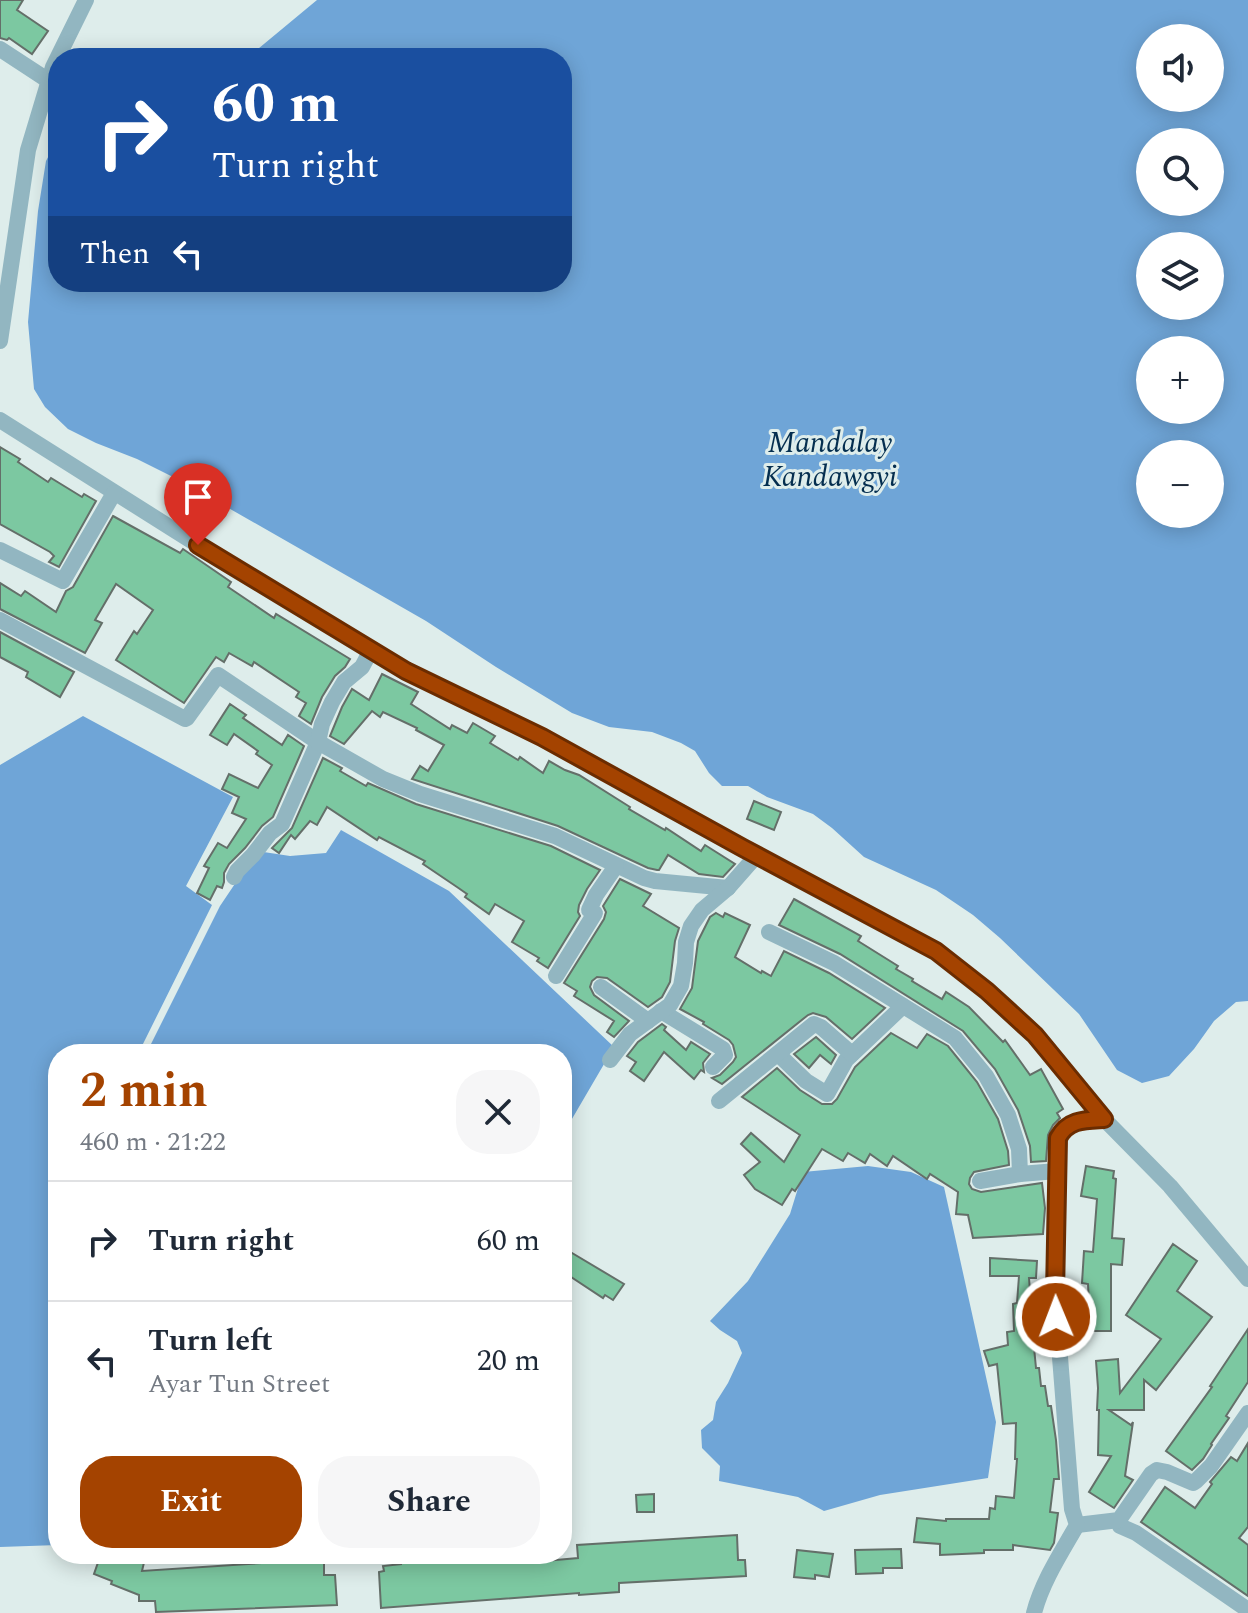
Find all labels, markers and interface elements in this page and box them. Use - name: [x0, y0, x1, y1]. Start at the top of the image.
- map controls: [1136, 24, 1224, 528]
- button: sound: [1136, 24, 1224, 112]
- text: 60 m: [212, 62, 339, 147]
- icon: right: [80, 80, 184, 184]
- button: search: [1136, 128, 1224, 216]
- text: Turn right: [212, 139, 379, 194]
- text: Then: [80, 231, 150, 277]
- icon: left: [166, 232, 210, 276]
- button: layers: [1136, 232, 1224, 320]
- button: +: [1136, 336, 1224, 424]
- water label: Mandalay Kandawgyi: [763, 420, 897, 500]
- button: −: [1136, 440, 1224, 528]
- pin: [164, 463, 232, 545]
- icon: arrive: [176, 475, 220, 519]
- text: 2 min: [80, 1055, 208, 1128]
- button: close: [456, 1070, 540, 1154]
- text: 460 m · 21:22: [80, 1122, 226, 1162]
- text: Turn right: [148, 1218, 294, 1264]
- text: 60 m: [477, 1218, 540, 1264]
- icon: right: [80, 1219, 124, 1263]
- position arrow: [1014, 1275, 1098, 1359]
- text: Turn left: [148, 1318, 273, 1364]
- text: 20 m: [477, 1338, 540, 1384]
- icon: left: [80, 1339, 124, 1383]
- text: Ayar Tun Street: [148, 1364, 330, 1404]
- button: Exit: [80, 1456, 302, 1548]
- button: Share: [318, 1456, 540, 1548]

